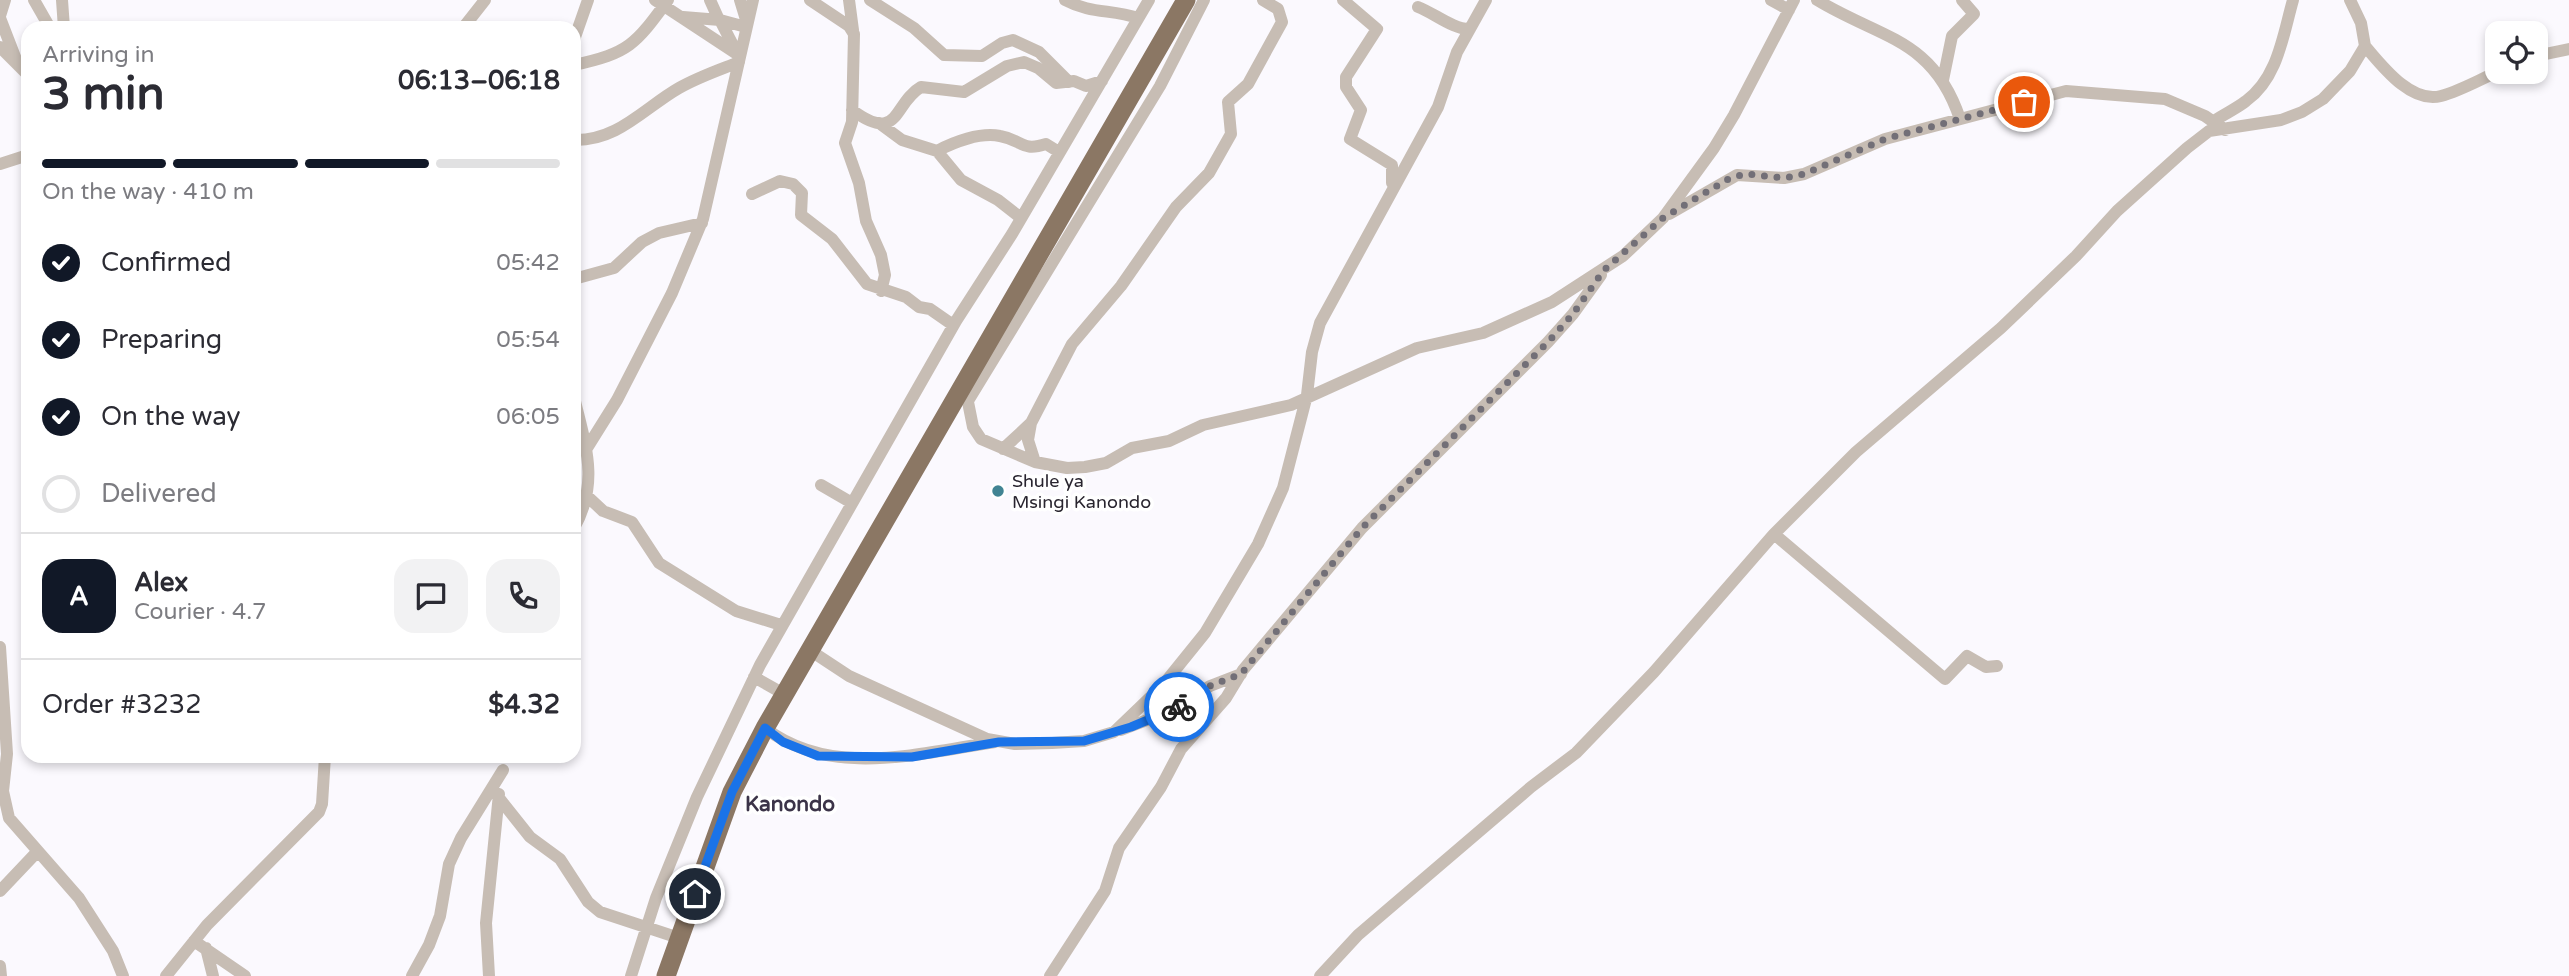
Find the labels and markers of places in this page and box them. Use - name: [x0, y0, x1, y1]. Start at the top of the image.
- pin: [1994, 72, 2054, 132]
- place label: Shule ya Msingi Kanondo: [1012, 470, 1151, 513]
- marker: Shule ya Msingi Kanondo: [990, 483, 1006, 499]
- pin: [665, 864, 725, 924]

